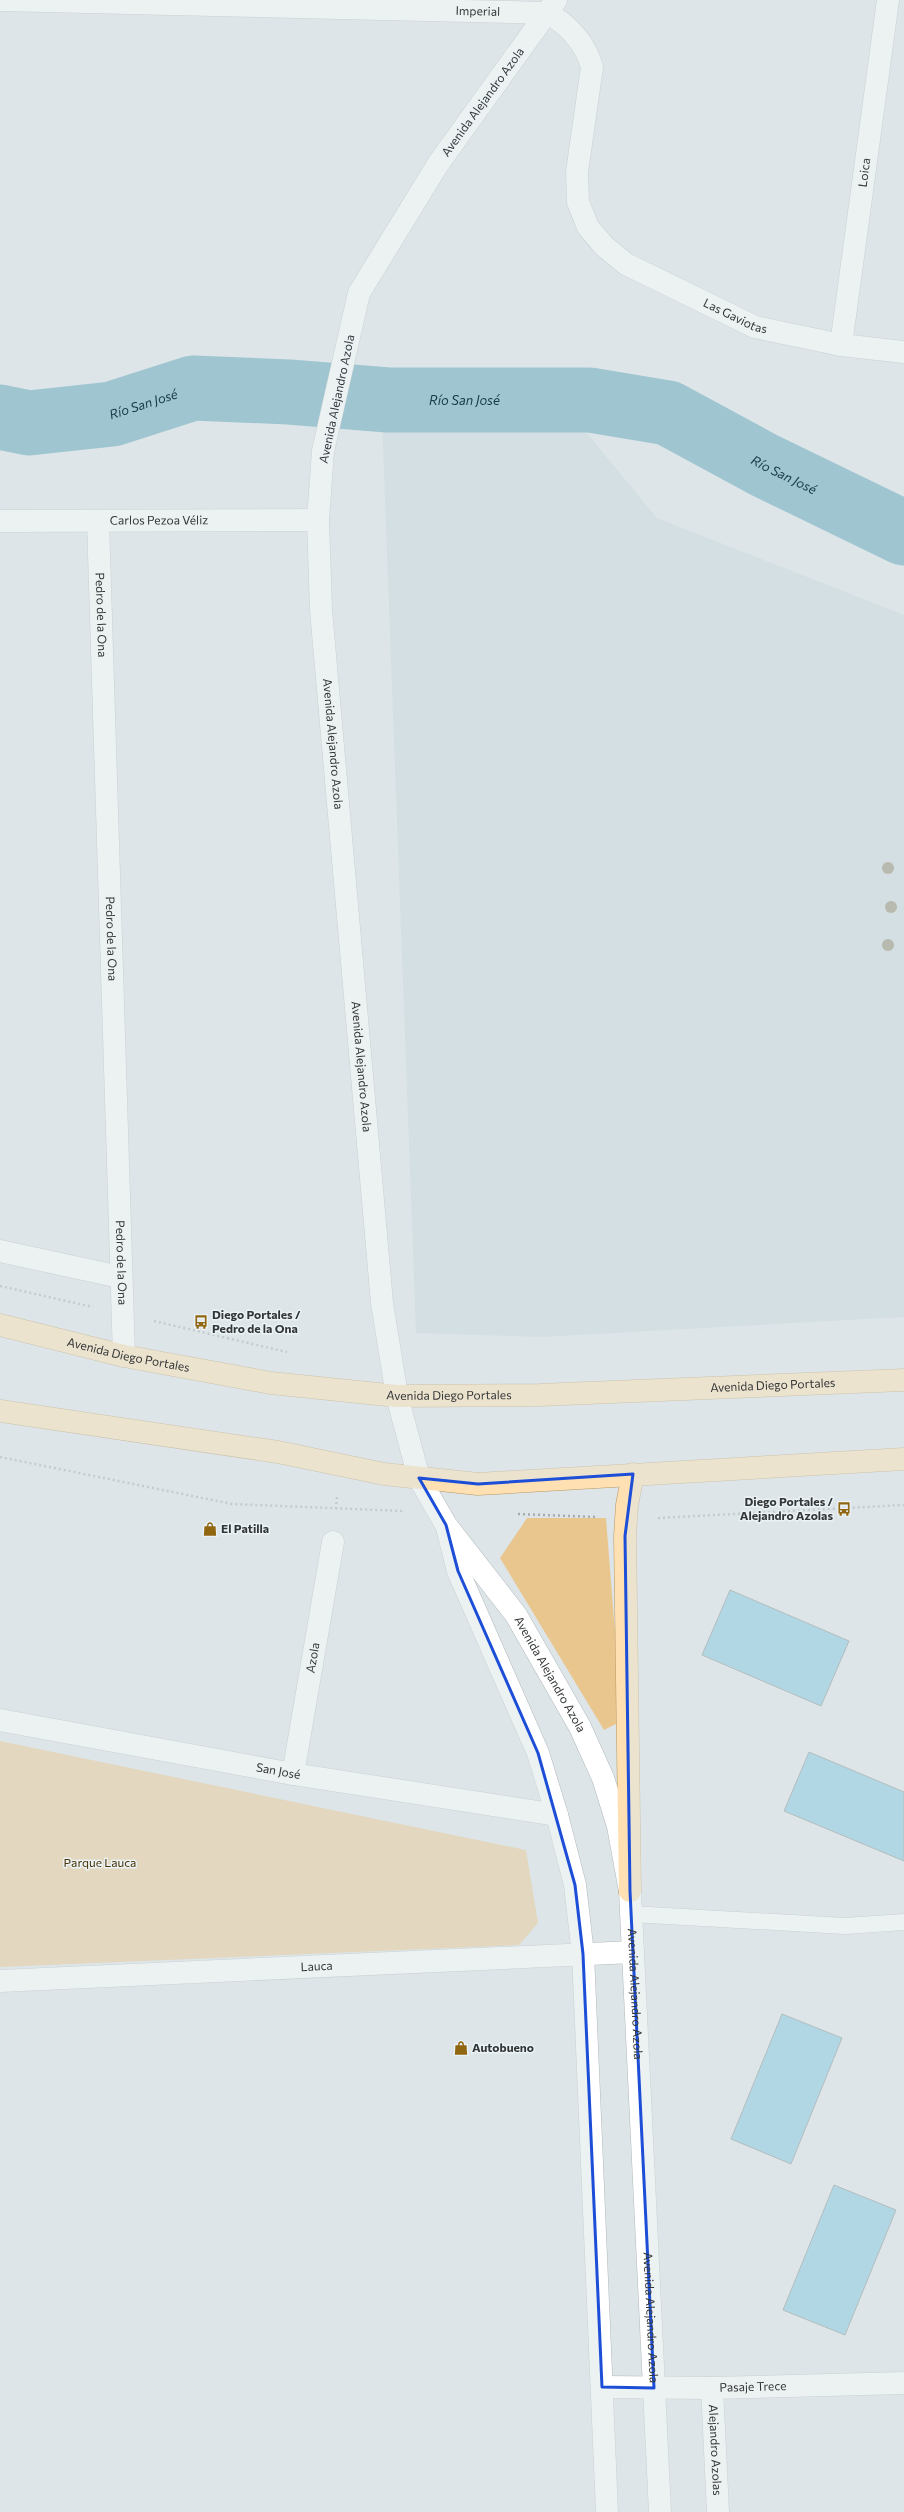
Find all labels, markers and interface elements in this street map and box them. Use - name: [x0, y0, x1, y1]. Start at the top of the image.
- street label: Imperial: [455, 3, 500, 18]
- street label: Avenida Alejandro Azola: [438, 44, 526, 159]
- street label: Loica: [855, 157, 872, 188]
- street label: Las Gaviotas: [701, 295, 768, 335]
- street label: Avenida Alejandro Azola: [316, 333, 357, 464]
- water label: Río San José: [107, 385, 181, 422]
- water label: Río San José: [429, 392, 501, 408]
- water label: Río San José: [748, 452, 820, 498]
- street label: Carlos Pezoa Véliz: [110, 512, 208, 527]
- street label: Pedro de la Ona: [94, 572, 110, 658]
- street label: Avenida Alejandro Azola: [321, 678, 347, 810]
- street label: Pedro de la Ona: [104, 896, 120, 981]
- street label: Avenida Alejandro Azola: [349, 1001, 375, 1133]
- street label: Pedro de la Ona: [114, 1220, 130, 1305]
- place label: Diego Portales / Pedro de la Ona: [212, 1307, 301, 1335]
- bus stop icon: Diego Portales / Pedro de la Ona: [193, 1314, 209, 1330]
- street label: Avenida Diego Portales: [66, 1334, 191, 1374]
- street label: Avenida Diego Portales: [710, 1375, 836, 1394]
- street label: Avenida Diego Portales: [386, 1387, 512, 1402]
- place label: Diego Portales / Alejandro Azolas: [740, 1494, 834, 1522]
- bus stop icon: Diego Portales / Alejandro Azolas: [836, 1501, 852, 1517]
- shop icon: El Patilla: [202, 1521, 218, 1537]
- place label: El Patilla: [221, 1521, 269, 1535]
- street label: Avenida Alejandro Azola: [512, 1613, 589, 1734]
- street label: Azola: [303, 1641, 322, 1674]
- street label: San José: [255, 1759, 302, 1781]
- park label: Parque Lauca: [64, 1855, 136, 1869]
- street label: Avenida Alejandro Azola: [626, 1928, 646, 2060]
- street label: Lauca: [300, 1958, 333, 1973]
- shop icon: Autobueno: [453, 2040, 469, 2056]
- place label: Autobueno: [472, 2040, 534, 2054]
- street label: Avenida Alejandro Azola: [641, 2252, 662, 2383]
- street label: Pasaje Trece: [719, 2378, 787, 2394]
- street label: Alejandro Azolas: [707, 2404, 725, 2496]

